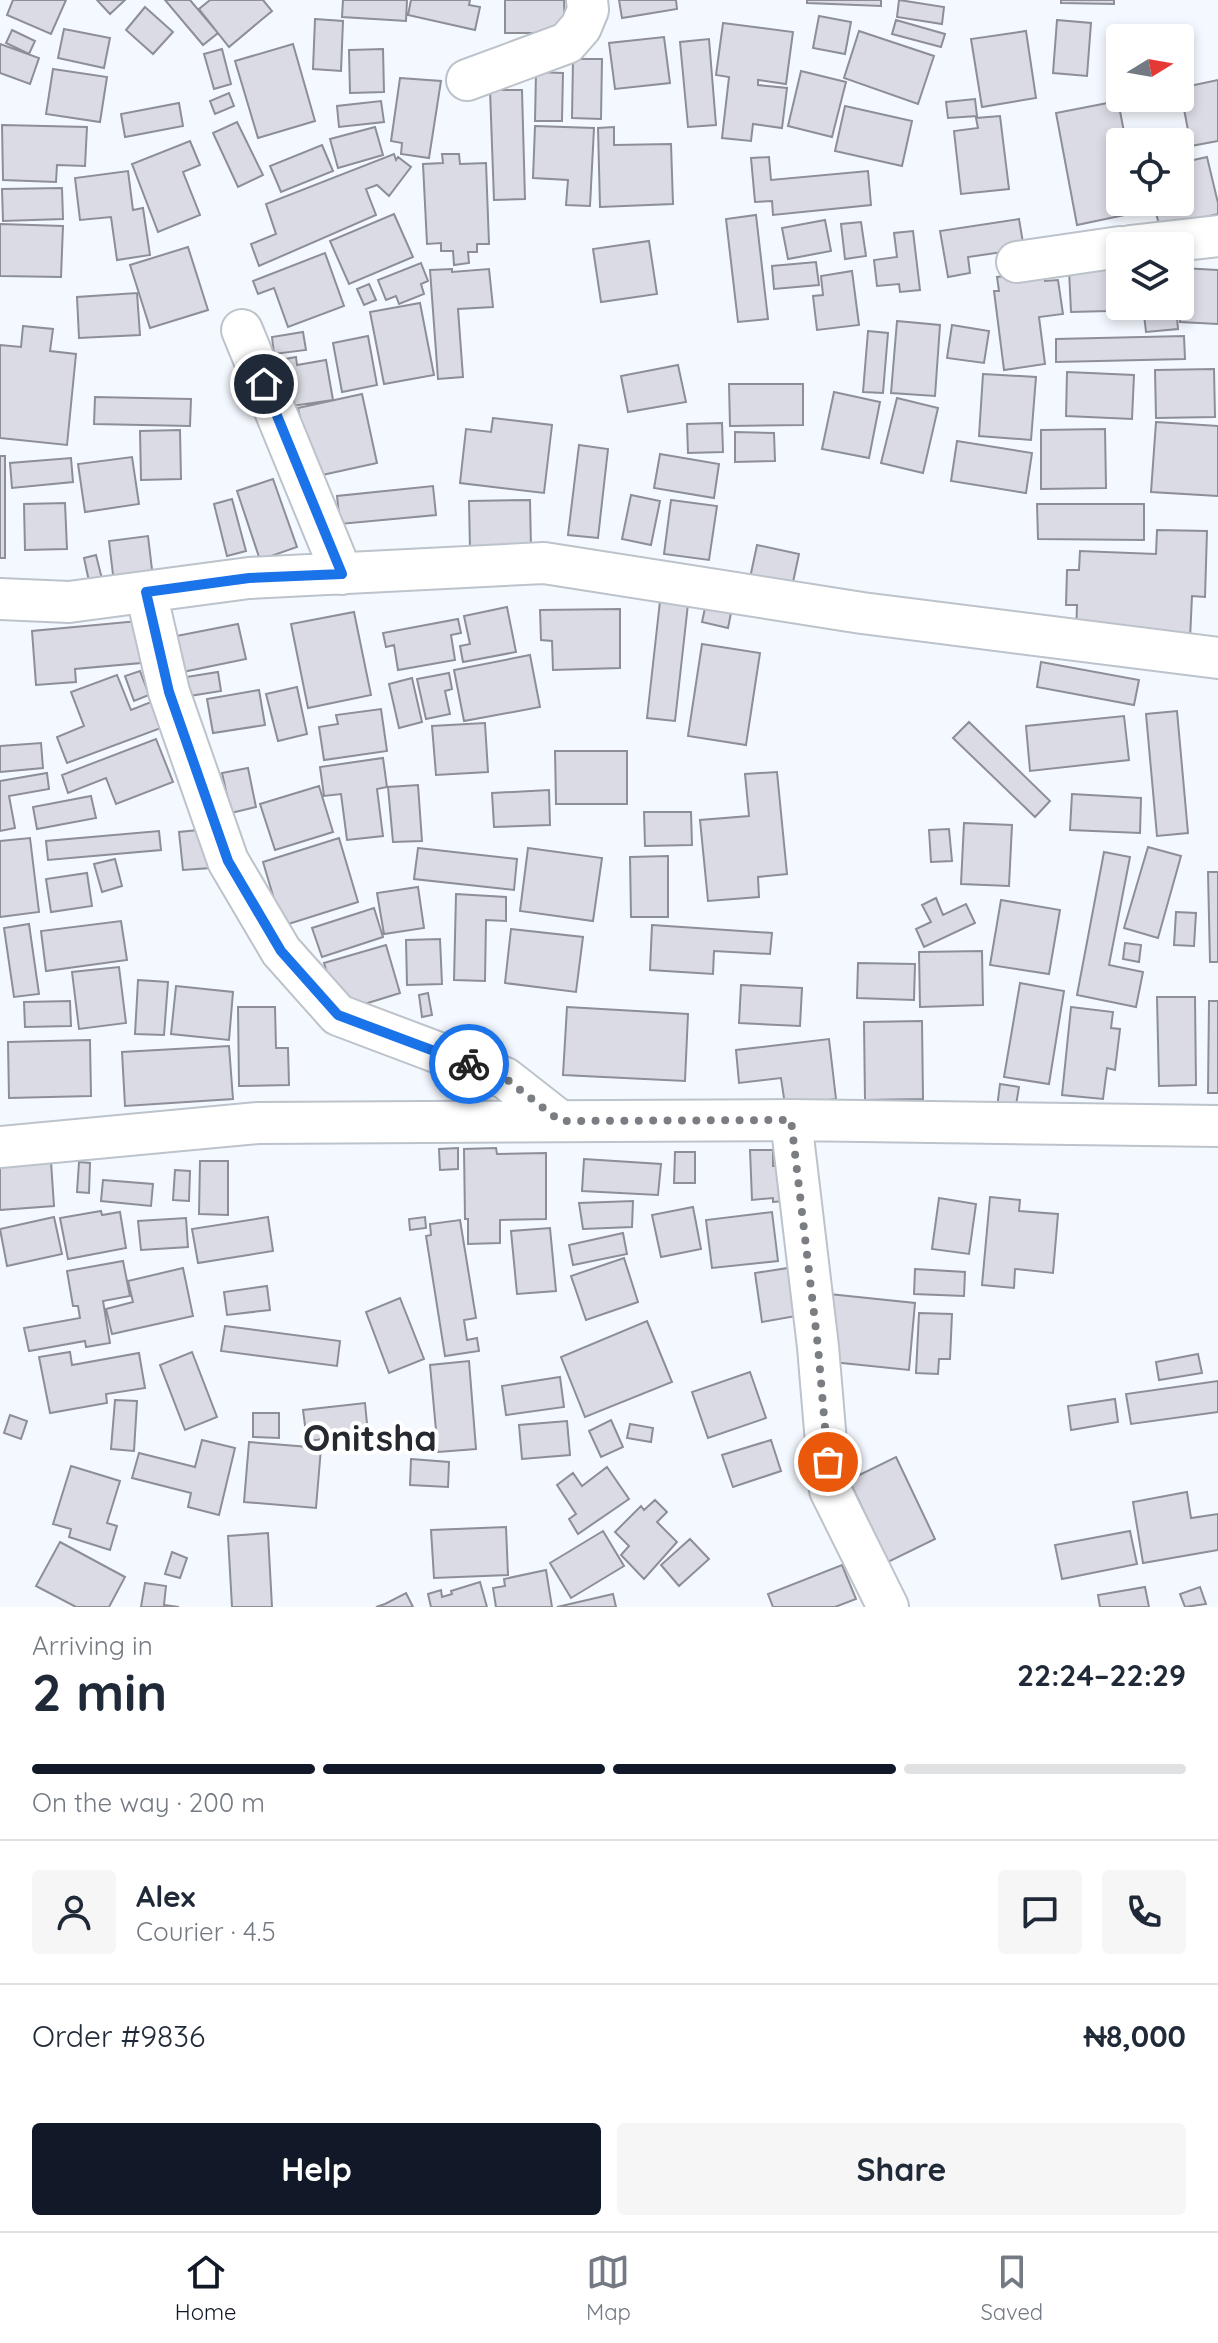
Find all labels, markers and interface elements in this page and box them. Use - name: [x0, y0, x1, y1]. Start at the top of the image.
- north arrow: [1106, 24, 1194, 112]
- map controls: [1106, 24, 1194, 320]
- button: locate: [1106, 128, 1194, 216]
- button: layers: [1106, 232, 1194, 320]
- pin: [230, 350, 298, 418]
- icon: home: [242, 362, 286, 406]
- courier: [429, 1024, 509, 1104]
- icon: bike: [447, 1042, 491, 1086]
- district label: Onitsha: [303, 1415, 437, 1460]
- pin: [794, 1428, 862, 1496]
- icon: bag: [806, 1440, 850, 1484]
- text: Arriving in: [32, 1629, 153, 1662]
- text: 22:24–22:29: [1017, 1656, 1186, 1694]
- text: 2 min: [32, 1659, 167, 1724]
- text: On the way · 200 m: [32, 1786, 265, 1819]
- button: person: [32, 1870, 116, 1954]
- button: chat: [998, 1870, 1082, 1954]
- button: phone: [1102, 1870, 1186, 1954]
- text: Alex: [136, 1877, 195, 1915]
- text: Courier · 4.5: [136, 1915, 276, 1948]
- text: Order #9836: [32, 2017, 205, 2055]
- text: ₦8,000: [1084, 2017, 1186, 2055]
- button: Help: [32, 2123, 601, 2215]
- button: Share: [617, 2123, 1186, 2215]
- tab: Home: [175, 2250, 236, 2326]
- tab: Map: [586, 2250, 631, 2326]
- tab: Saved: [980, 2250, 1043, 2326]

